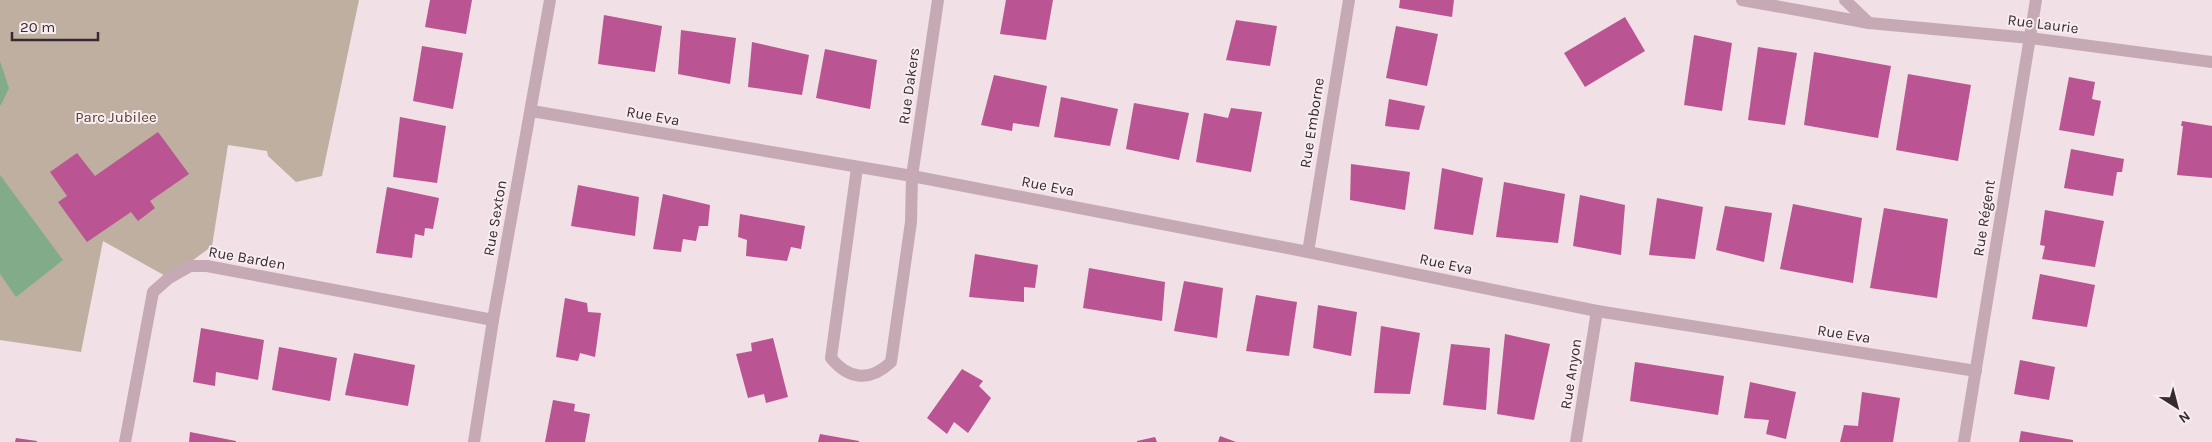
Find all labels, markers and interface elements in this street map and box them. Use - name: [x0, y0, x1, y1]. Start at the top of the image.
- scale bar: [12, 10, 99, 42]
- street label: Rue Laurie: [2006, 11, 2080, 37]
- text: 20 m: [20, 18, 55, 36]
- street label: Rue Dakers: [895, 47, 923, 125]
- street label: Rue Emborne: [1296, 77, 1328, 169]
- street label: Rue Eva: [625, 102, 681, 130]
- park label: Parc Jubilee: [75, 108, 157, 126]
- street label: Rue Eva: [1020, 172, 1076, 200]
- street label: Rue Régent: [1969, 178, 1999, 258]
- street label: Rue Sexton: [479, 179, 511, 257]
- street label: Rue Barden: [207, 242, 287, 274]
- street label: Rue Eva: [1418, 250, 1474, 278]
- street label: Rue Eva: [1816, 321, 1872, 347]
- street label: Rue Anyon: [1557, 337, 1585, 411]
- north arrow: [2152, 382, 2202, 432]
- text: N: [2175, 407, 2193, 427]

